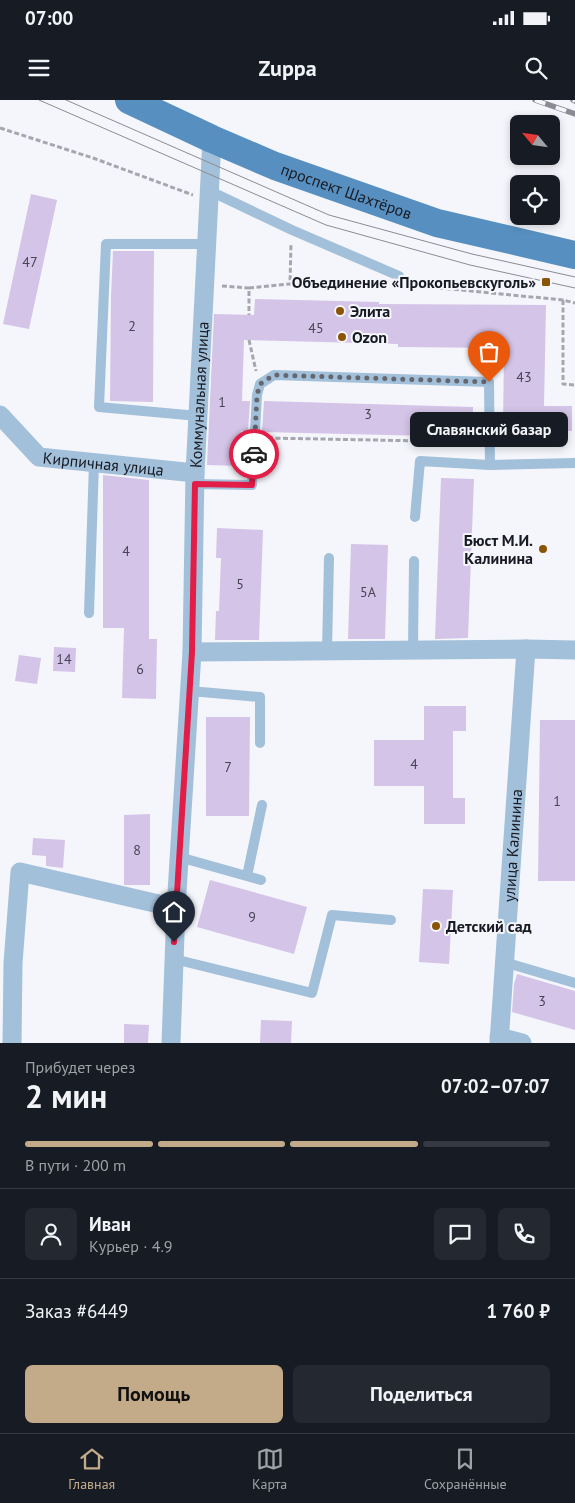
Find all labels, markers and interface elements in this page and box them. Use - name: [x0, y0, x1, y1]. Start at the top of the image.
- text: 07:00: [25, 6, 73, 30]
- icon: menu: [25, 54, 53, 82]
- text: Zuppa: [258, 54, 317, 82]
- icon: search: [522, 54, 550, 82]
- north arrow: [510, 115, 560, 165]
- map controls: [510, 115, 560, 225]
- street label: проспект Шахтёров: [278, 159, 415, 223]
- button: locate: [510, 175, 560, 225]
- house number: 47: [22, 253, 38, 271]
- place label: Объединение «Прокопьевскуголь»: [292, 272, 536, 292]
- marker: Объединение «Прокопьевскуголь»: [540, 276, 552, 288]
- place label: Элита: [350, 301, 390, 321]
- marker: Элита: [334, 305, 346, 317]
- house number: 2: [128, 317, 136, 335]
- house number: 45: [308, 319, 324, 337]
- street label: Коммунальная улица: [185, 321, 213, 469]
- place label: Ozon: [352, 327, 387, 347]
- marker: Ozon: [336, 331, 348, 343]
- pin: [468, 331, 510, 382]
- icon: bag: [475, 338, 503, 366]
- house number: 43: [516, 368, 532, 386]
- house number: 1: [218, 393, 226, 411]
- house number: 3: [364, 405, 372, 423]
- callout: Славянский базар: [410, 412, 568, 447]
- text: Славянский базар: [427, 419, 551, 439]
- courier: [229, 429, 279, 479]
- icon: car: [240, 440, 268, 468]
- street label: Кирпичная улица: [42, 447, 165, 480]
- place label: Бюст М.И. Калинина: [464, 530, 533, 568]
- house number: 4: [122, 542, 130, 560]
- marker: Бюст М.И. Калинина: [537, 543, 549, 555]
- house number: 5: [236, 575, 244, 593]
- house number: 5А: [360, 583, 377, 601]
- house number: 14: [56, 650, 72, 668]
- house number: 6: [136, 660, 144, 678]
- house number: 4: [410, 755, 418, 773]
- house number: 7: [224, 758, 232, 776]
- street label: улица Калинина: [499, 788, 526, 903]
- house number: 1: [553, 792, 561, 810]
- house number: 8: [133, 841, 141, 859]
- pin: [153, 891, 195, 942]
- icon: home: [160, 898, 188, 926]
- house number: 9: [248, 908, 256, 926]
- place label: Детский сад: [446, 916, 532, 936]
- marker: Детский сад: [430, 920, 442, 932]
- house number: 3: [538, 992, 546, 1010]
- text: Прибудет через: [25, 1057, 135, 1077]
- text: 07:02–07:07: [441, 1074, 550, 1098]
- text: 2 мин: [25, 1075, 107, 1117]
- text: В пути · 200 m: [25, 1155, 126, 1175]
- button: person: [25, 1208, 77, 1260]
- button: chat: [434, 1208, 486, 1260]
- button: phone: [498, 1208, 550, 1260]
- text: Иван: [89, 1212, 131, 1236]
- text: Курьер · 4.9: [89, 1236, 173, 1256]
- text: Заказ #6449: [25, 1299, 128, 1323]
- text: 1 760 ₽: [487, 1299, 550, 1323]
- button: Помощь: [25, 1365, 283, 1423]
- button: Поделиться: [293, 1365, 550, 1423]
- tab: Главная: [68, 1445, 115, 1493]
- tab: Карта: [252, 1445, 287, 1493]
- tab: Сохранённые: [424, 1445, 507, 1493]

